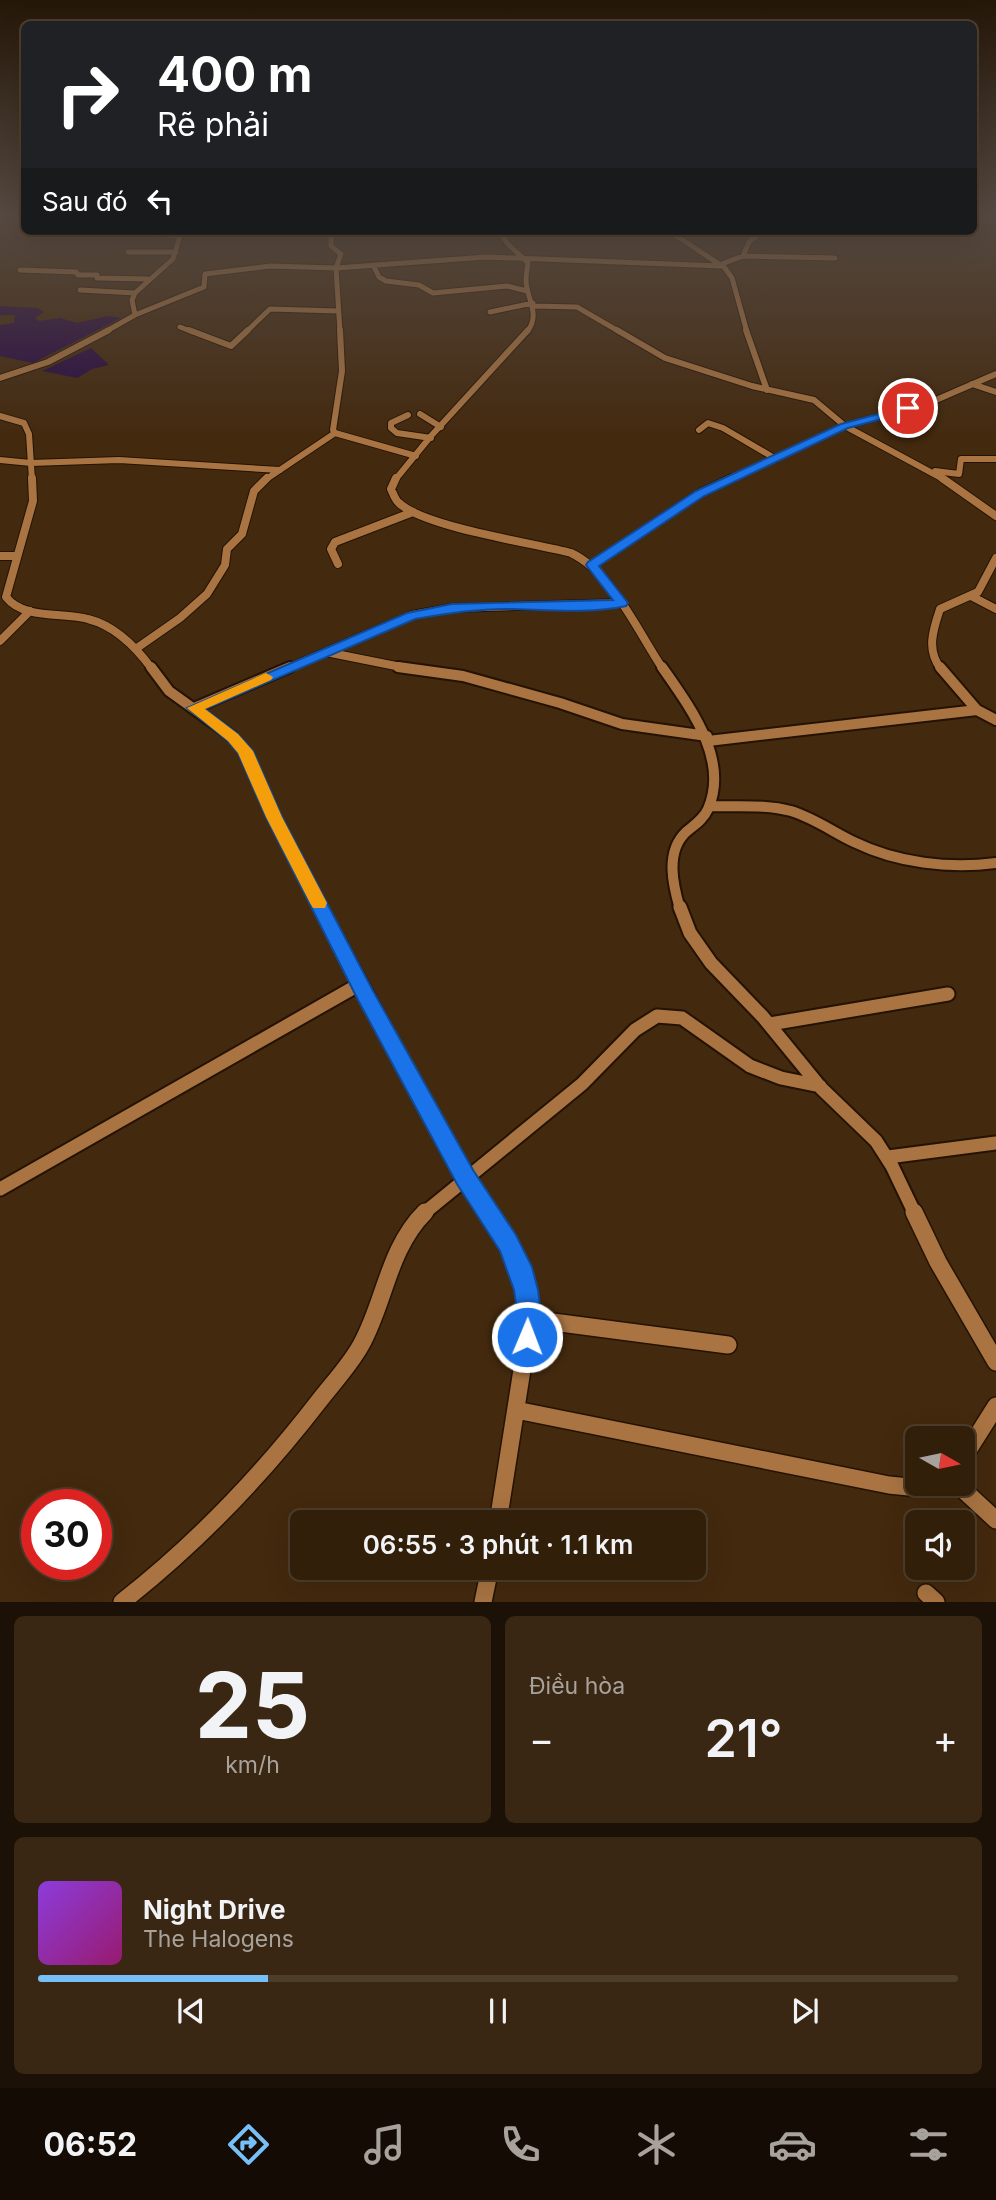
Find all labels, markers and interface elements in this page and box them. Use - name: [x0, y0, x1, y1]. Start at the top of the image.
- text: 400 m: [157, 45, 313, 104]
- icon: right: [42, 49, 133, 140]
- text: Rẽ phải: [157, 105, 269, 144]
- icon: left: [141, 182, 179, 220]
- text: Sau đó: [42, 186, 127, 217]
- pin: [878, 378, 938, 438]
- icon: arrive: [889, 389, 927, 427]
- position arrow: [490, 1300, 564, 1374]
- north arrow: [905, 1426, 975, 1496]
- map controls: [905, 1426, 975, 1580]
- speed limit sign: 30: [21, 1489, 112, 1580]
- button: sound: [905, 1510, 975, 1580]
- text: 06:55 · 3 phút · 1.1 km: [363, 1529, 633, 1560]
- text: 25: [195, 1650, 310, 1760]
- text: Điều hòa: [529, 1672, 625, 1700]
- text: 21°: [704, 1707, 783, 1770]
- text: −: [529, 1716, 554, 1762]
- text: +: [933, 1716, 958, 1762]
- text: km/h: [225, 1751, 280, 1779]
- text: Night Drive: [143, 1894, 285, 1925]
- text: The Halogens: [143, 1925, 294, 1953]
- icon: previous: [172, 1992, 210, 2030]
- icon: pause: [479, 1992, 517, 2030]
- icon: next: [786, 1992, 824, 2030]
- icon: directions: [224, 2120, 273, 2169]
- icon: music: [360, 2120, 409, 2169]
- icon: phone: [496, 2120, 545, 2169]
- icon: climate: [632, 2120, 681, 2169]
- icon: car: [768, 2120, 817, 2169]
- icon: filters: [904, 2120, 953, 2169]
- text: 06:52: [43, 2125, 137, 2164]

